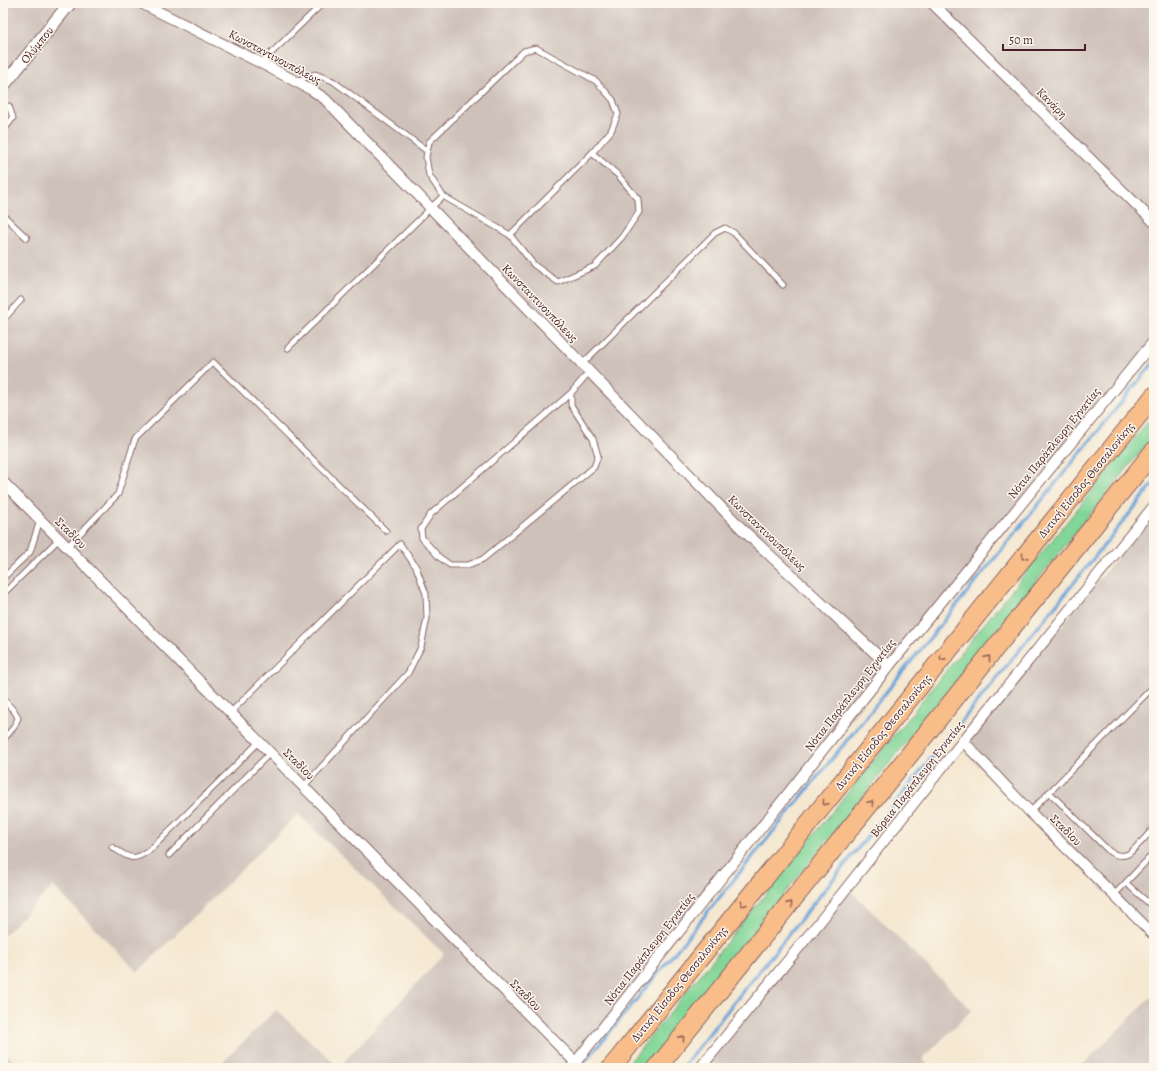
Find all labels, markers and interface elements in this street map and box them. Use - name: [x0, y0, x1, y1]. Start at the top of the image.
- street label: Ολύμπου: [17, 23, 57, 67]
- street label: Κωνσταντινουπόλεως: [226, 26, 324, 88]
- scale bar: [1003, 26, 1085, 52]
- text: 50 m: [1009, 32, 1033, 48]
- street label: Κανάρη: [1033, 84, 1071, 122]
- street label: Κωνσταντινουπόλεως: [498, 260, 582, 346]
- street label: Νότια Παράπλευρη Εγνατίας: [1004, 384, 1104, 502]
- street label: Δυτική Είσοδος Θεσσαλονίκης: [1034, 419, 1138, 541]
- street label: Κωνσταντινουπόλεως: [724, 491, 810, 575]
- street label: Σταδίου: [52, 514, 90, 552]
- one-way arrow: [1021, 553, 1028, 560]
- street label: Νότια Παράπλευρη Εγνατίας: [801, 635, 899, 755]
- one-way arrow: [940, 654, 947, 661]
- one-way arrow: [983, 655, 990, 662]
- street label: Δυτική Είσοδος Θεσσαλονίκης: [831, 671, 935, 793]
- street label: Βόρεια Παράπλευρη Εγνατίας: [866, 717, 968, 841]
- street label: Σταδίου: [280, 745, 318, 783]
- one-way arrow: [823, 798, 830, 805]
- one-way arrow: [867, 800, 874, 807]
- street label: Σταδίου: [1047, 811, 1085, 849]
- street label: Νότια Παράπλευρη Εγνατίας: [600, 889, 698, 1009]
- one-way arrow: [741, 899, 748, 907]
- one-way arrow: [785, 901, 792, 908]
- street label: Δυτική Είσοδος Θεσσαλονίκης: [627, 923, 731, 1045]
- street label: Σταδίου: [507, 976, 545, 1014]
- one-way arrow: [677, 1035, 684, 1042]

